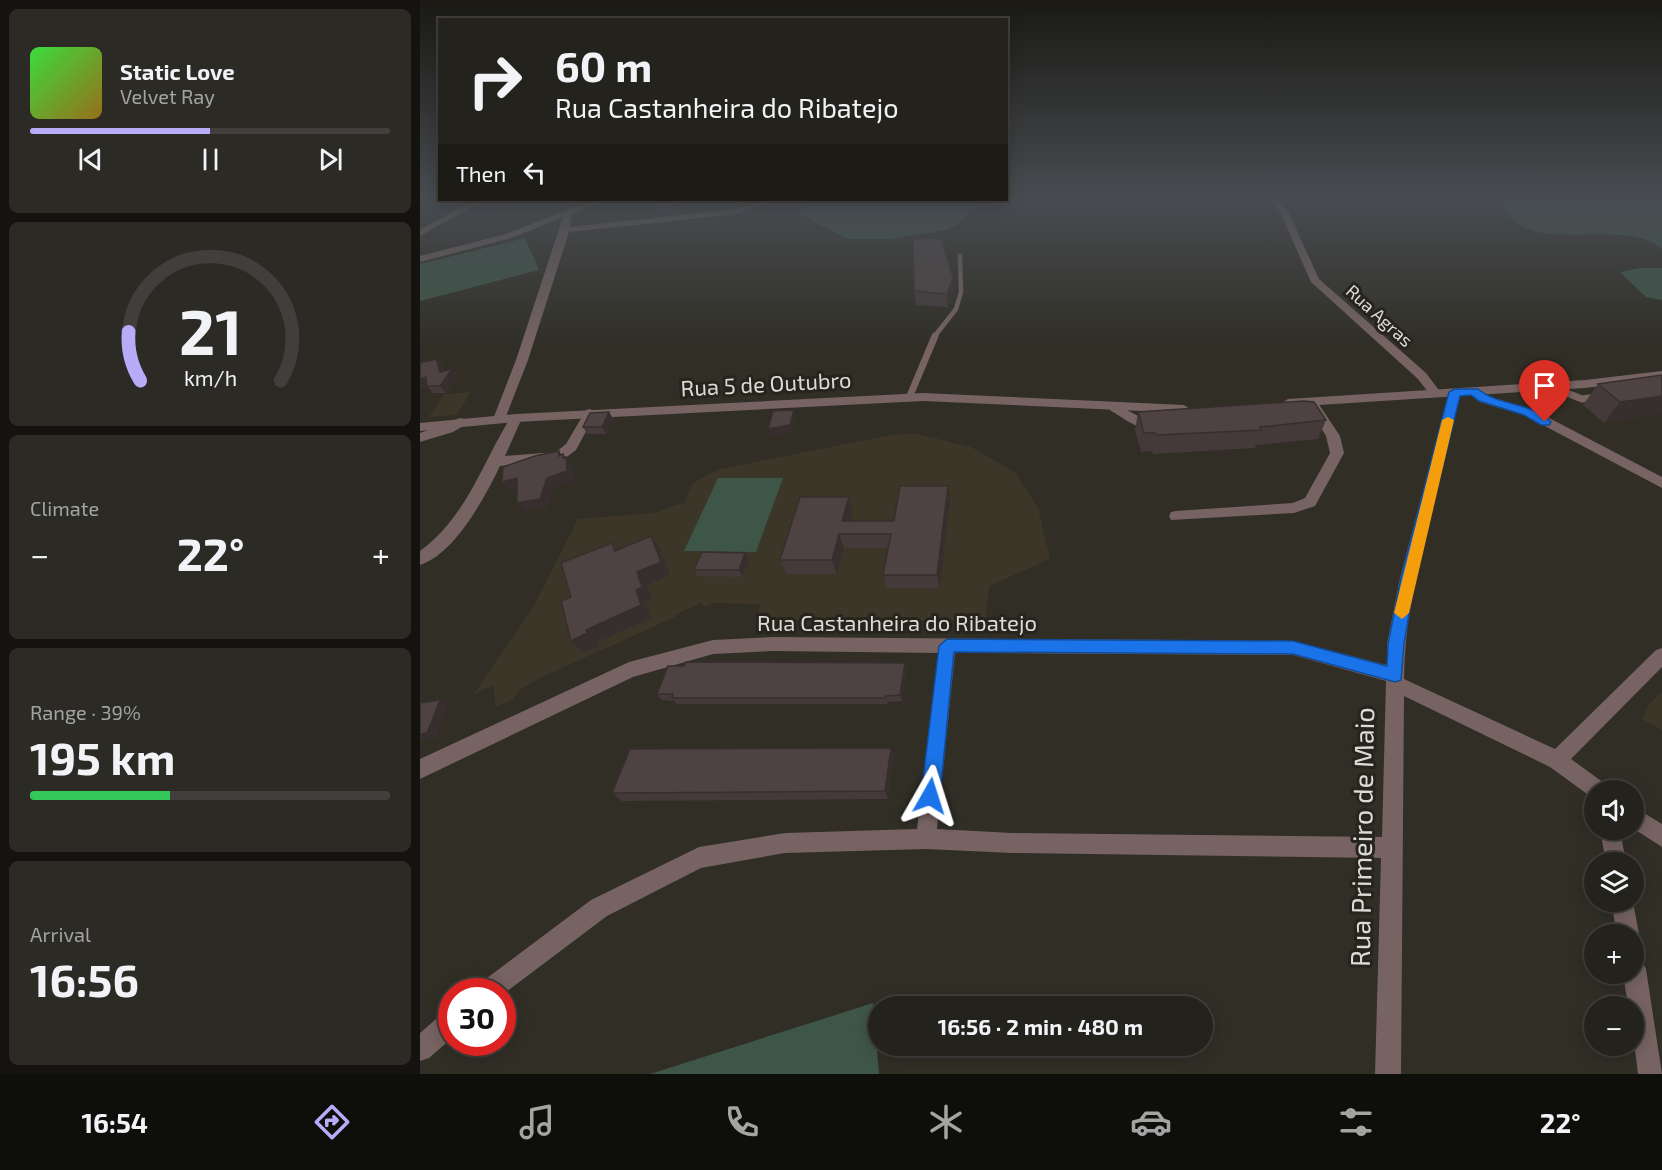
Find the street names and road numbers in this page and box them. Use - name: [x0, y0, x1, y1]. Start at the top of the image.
- street label: Rua Agras: [1342, 280, 1418, 351]
- street label: Rua 5 de Outubro: [680, 366, 852, 400]
- street label: Rua Castanheira do Ribatejo: [757, 609, 1037, 636]
- street label: Rua Primeiro de Maio: [1343, 707, 1379, 967]

